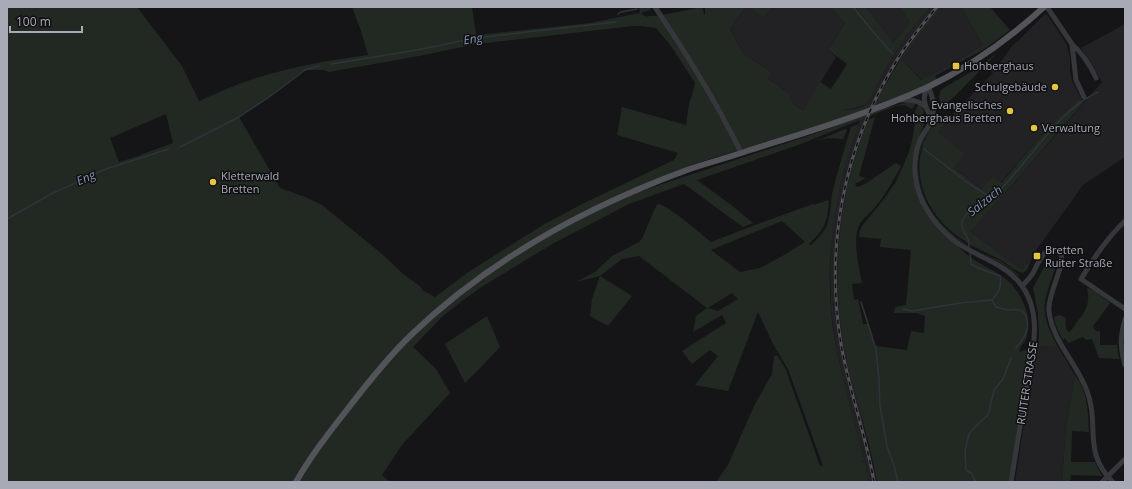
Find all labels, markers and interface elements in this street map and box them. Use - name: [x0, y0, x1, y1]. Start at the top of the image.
- scale bar: [10, 8, 82, 34]
- text: 100 m: [16, 13, 51, 30]
- water label: Eng: [462, 28, 485, 48]
- place label: Hohberghaus: [964, 58, 1034, 73]
- marker: Hohberghaus: [951, 61, 961, 71]
- place label: Schulgebäude: [975, 79, 1047, 94]
- marker: Schulgebäude: [1050, 82, 1060, 92]
- place label: Evangelisches Hohberghaus Bretten: [891, 97, 1002, 125]
- marker: Evangelisches Hohberghaus Bretten: [1005, 106, 1015, 116]
- place label: Verwaltung: [1042, 120, 1100, 135]
- marker: Verwaltung: [1029, 123, 1039, 133]
- water label: Eng: [74, 166, 99, 189]
- place label: Kletterwald Bretten: [221, 168, 279, 196]
- marker: Kletterwald Bretten: [208, 177, 218, 187]
- water label: Salzach: [964, 181, 1006, 220]
- place label: Bretten Ruiter Straße: [1045, 242, 1112, 270]
- marker: Bretten Ruiter Straße: [1032, 251, 1042, 261]
- street label: RUITER STRASSE: [1013, 340, 1040, 425]

